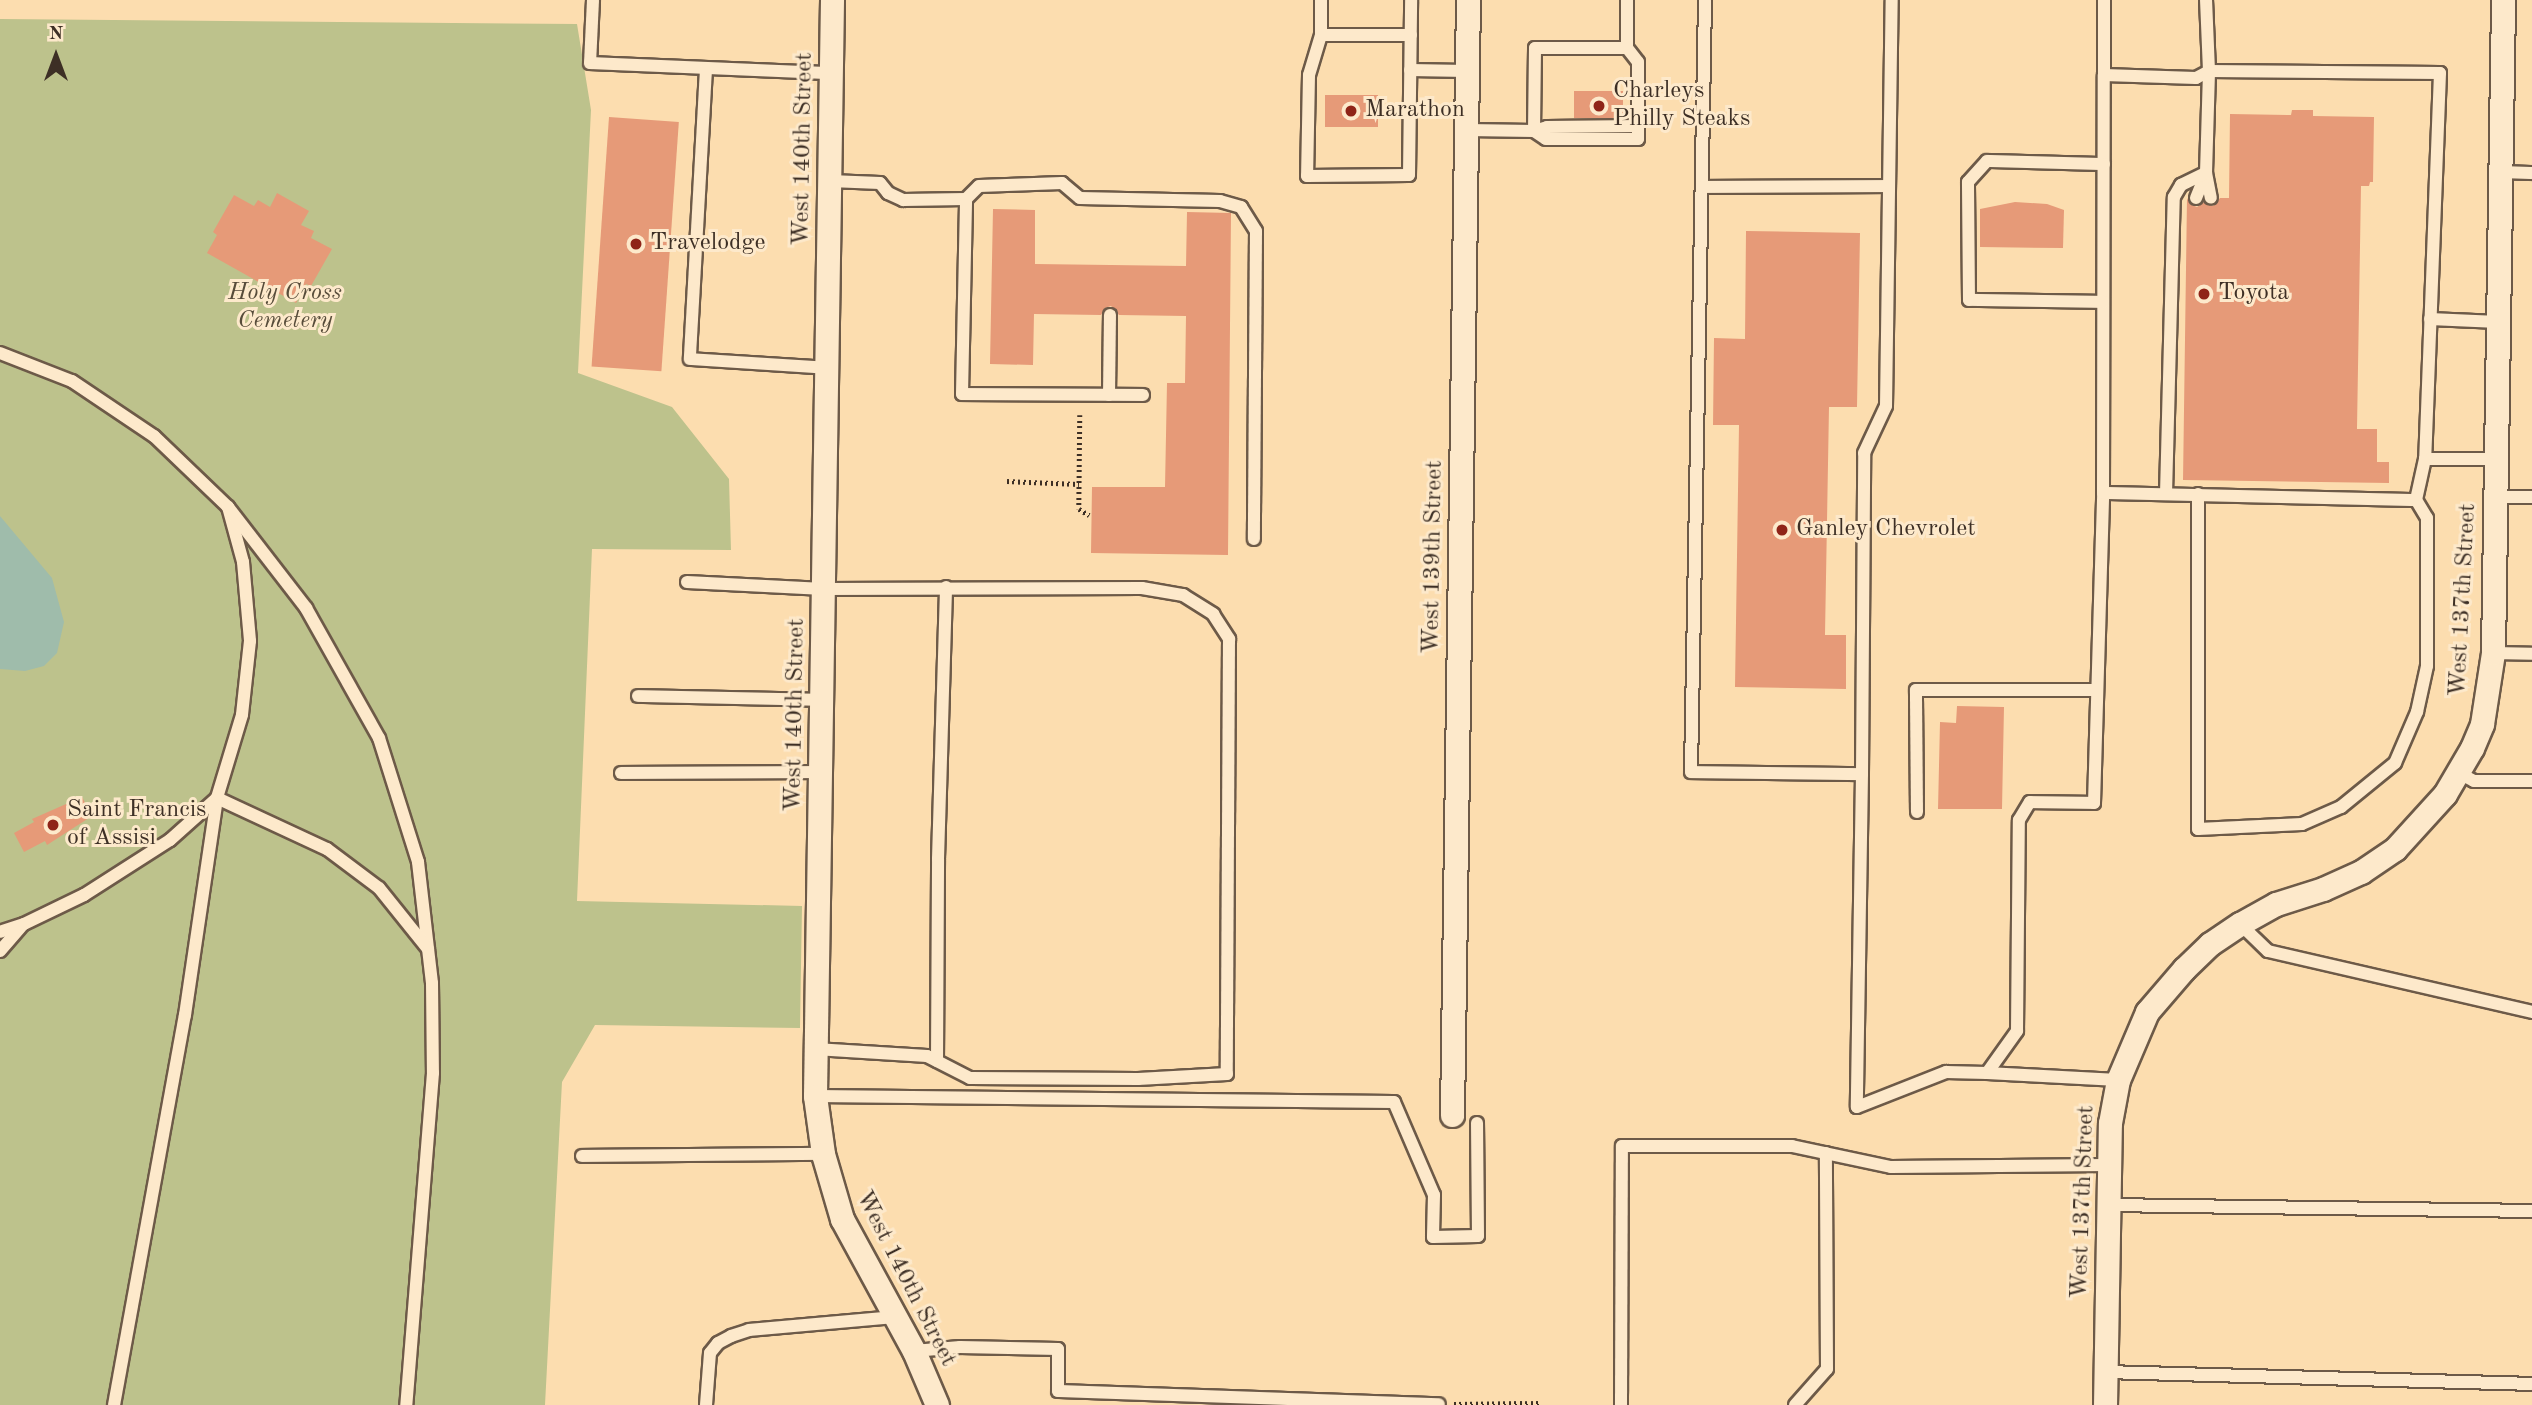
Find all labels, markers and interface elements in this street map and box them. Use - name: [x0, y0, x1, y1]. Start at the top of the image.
- north arrow: [21, 21, 91, 91]
- text: N: [49, 25, 63, 44]
- street label: West 140th Street: [788, 52, 820, 246]
- place label: Charleys Philly Steaks: [1613, 78, 1750, 134]
- place label: Marathon: [1365, 97, 1465, 125]
- marker: Charleys Philly Steaks: [1591, 98, 1607, 114]
- marker: Marathon: [1343, 103, 1359, 119]
- place label: Travelodge: [650, 230, 766, 258]
- marker: Travelodge: [628, 236, 644, 252]
- park label: Holy Cross Cemetery: [228, 280, 342, 336]
- place label: Toyota: [2218, 280, 2289, 308]
- marker: Toyota: [2196, 286, 2212, 302]
- street label: West 139th Street: [1418, 460, 1450, 654]
- street label: West 137th Street: [2445, 503, 2483, 697]
- place label: Ganley Chevrolet: [1796, 516, 1976, 544]
- marker: Ganley Chevrolet: [1774, 522, 1790, 538]
- street label: West 140th Street: [780, 618, 812, 812]
- place label: Saint Francis of Assisi: [67, 797, 207, 853]
- marker: Saint Francis of Assisi: [45, 817, 61, 833]
- street label: West 137th Street: [2066, 1105, 2102, 1299]
- street label: West 140th Street: [848, 1186, 962, 1372]

